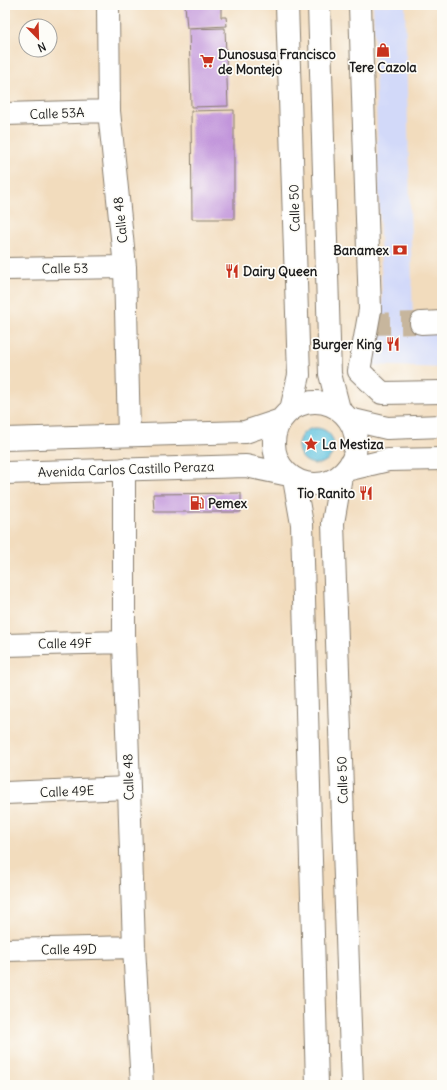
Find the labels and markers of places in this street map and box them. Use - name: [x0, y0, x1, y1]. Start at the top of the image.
- shop icon: Tere Cazola: [375, 42, 391, 58]
- place label: Dunosusa Francisco de Montejo: [218, 46, 336, 78]
- supermarket icon: Dunosusa Francisco de Montejo: [199, 53, 215, 69]
- place label: Tere Cazola: [349, 59, 417, 76]
- place label: Banamex: [333, 242, 390, 259]
- bank icon: Banamex: [392, 242, 408, 258]
- restaurant icon: Dairy Queen: [224, 263, 240, 279]
- place label: Dairy Queen: [243, 263, 318, 280]
- place label: Burger King: [312, 336, 382, 353]
- restaurant icon: Burger King: [385, 336, 401, 352]
- place icon: La Mestiza: [303, 436, 319, 452]
- place label: La Mestiza: [322, 436, 384, 453]
- place label: Tio Ranito: [297, 485, 355, 502]
- restaurant icon: Tio Ranito: [358, 485, 374, 501]
- fuel station icon: Pemex: [189, 495, 205, 511]
- place label: Pemex: [208, 495, 248, 512]

